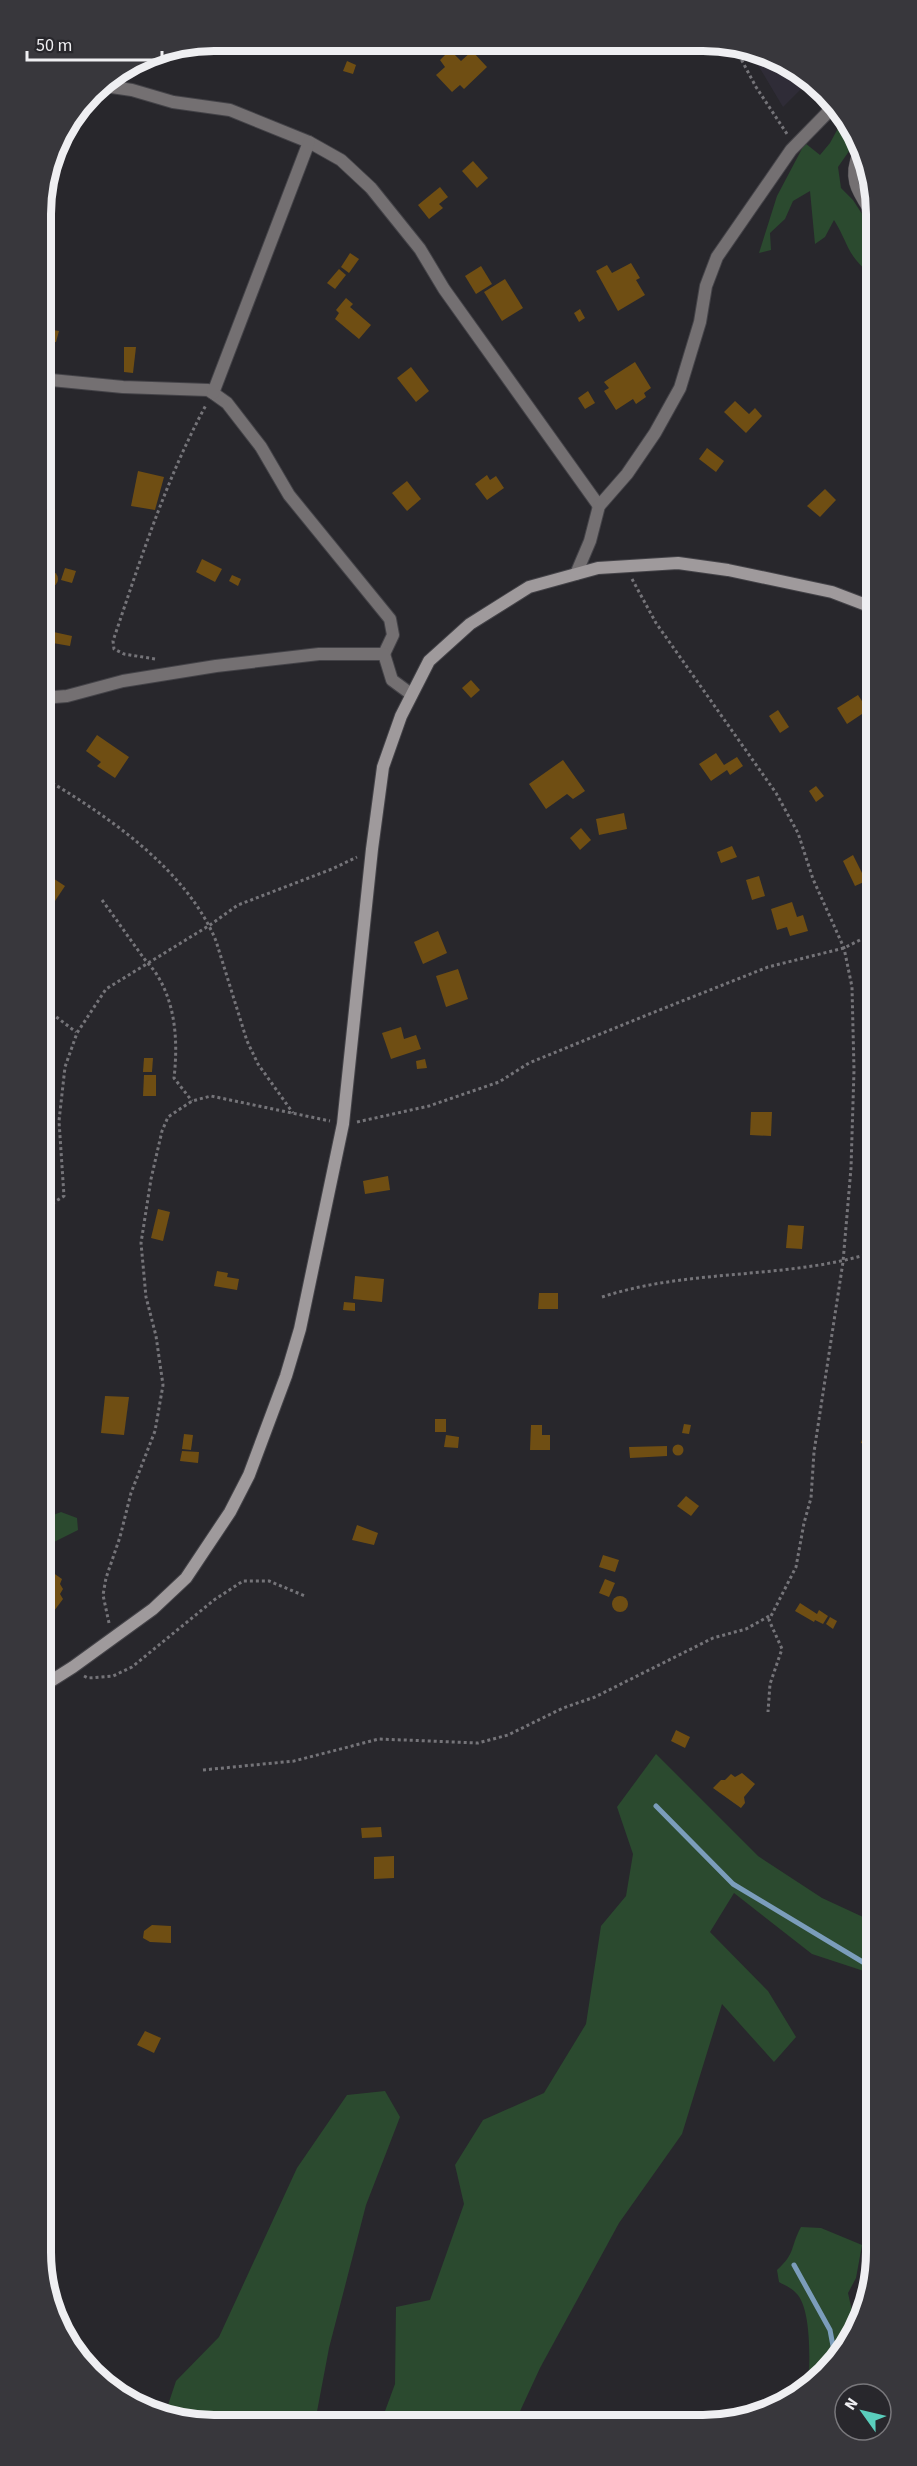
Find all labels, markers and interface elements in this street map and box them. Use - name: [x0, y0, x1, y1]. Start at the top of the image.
- scale bar: [27, 24, 162, 62]
- text: 50 m: [36, 33, 72, 58]
- north arrow: [833, 2382, 893, 2442]
- text: N: [839, 2394, 863, 2415]

